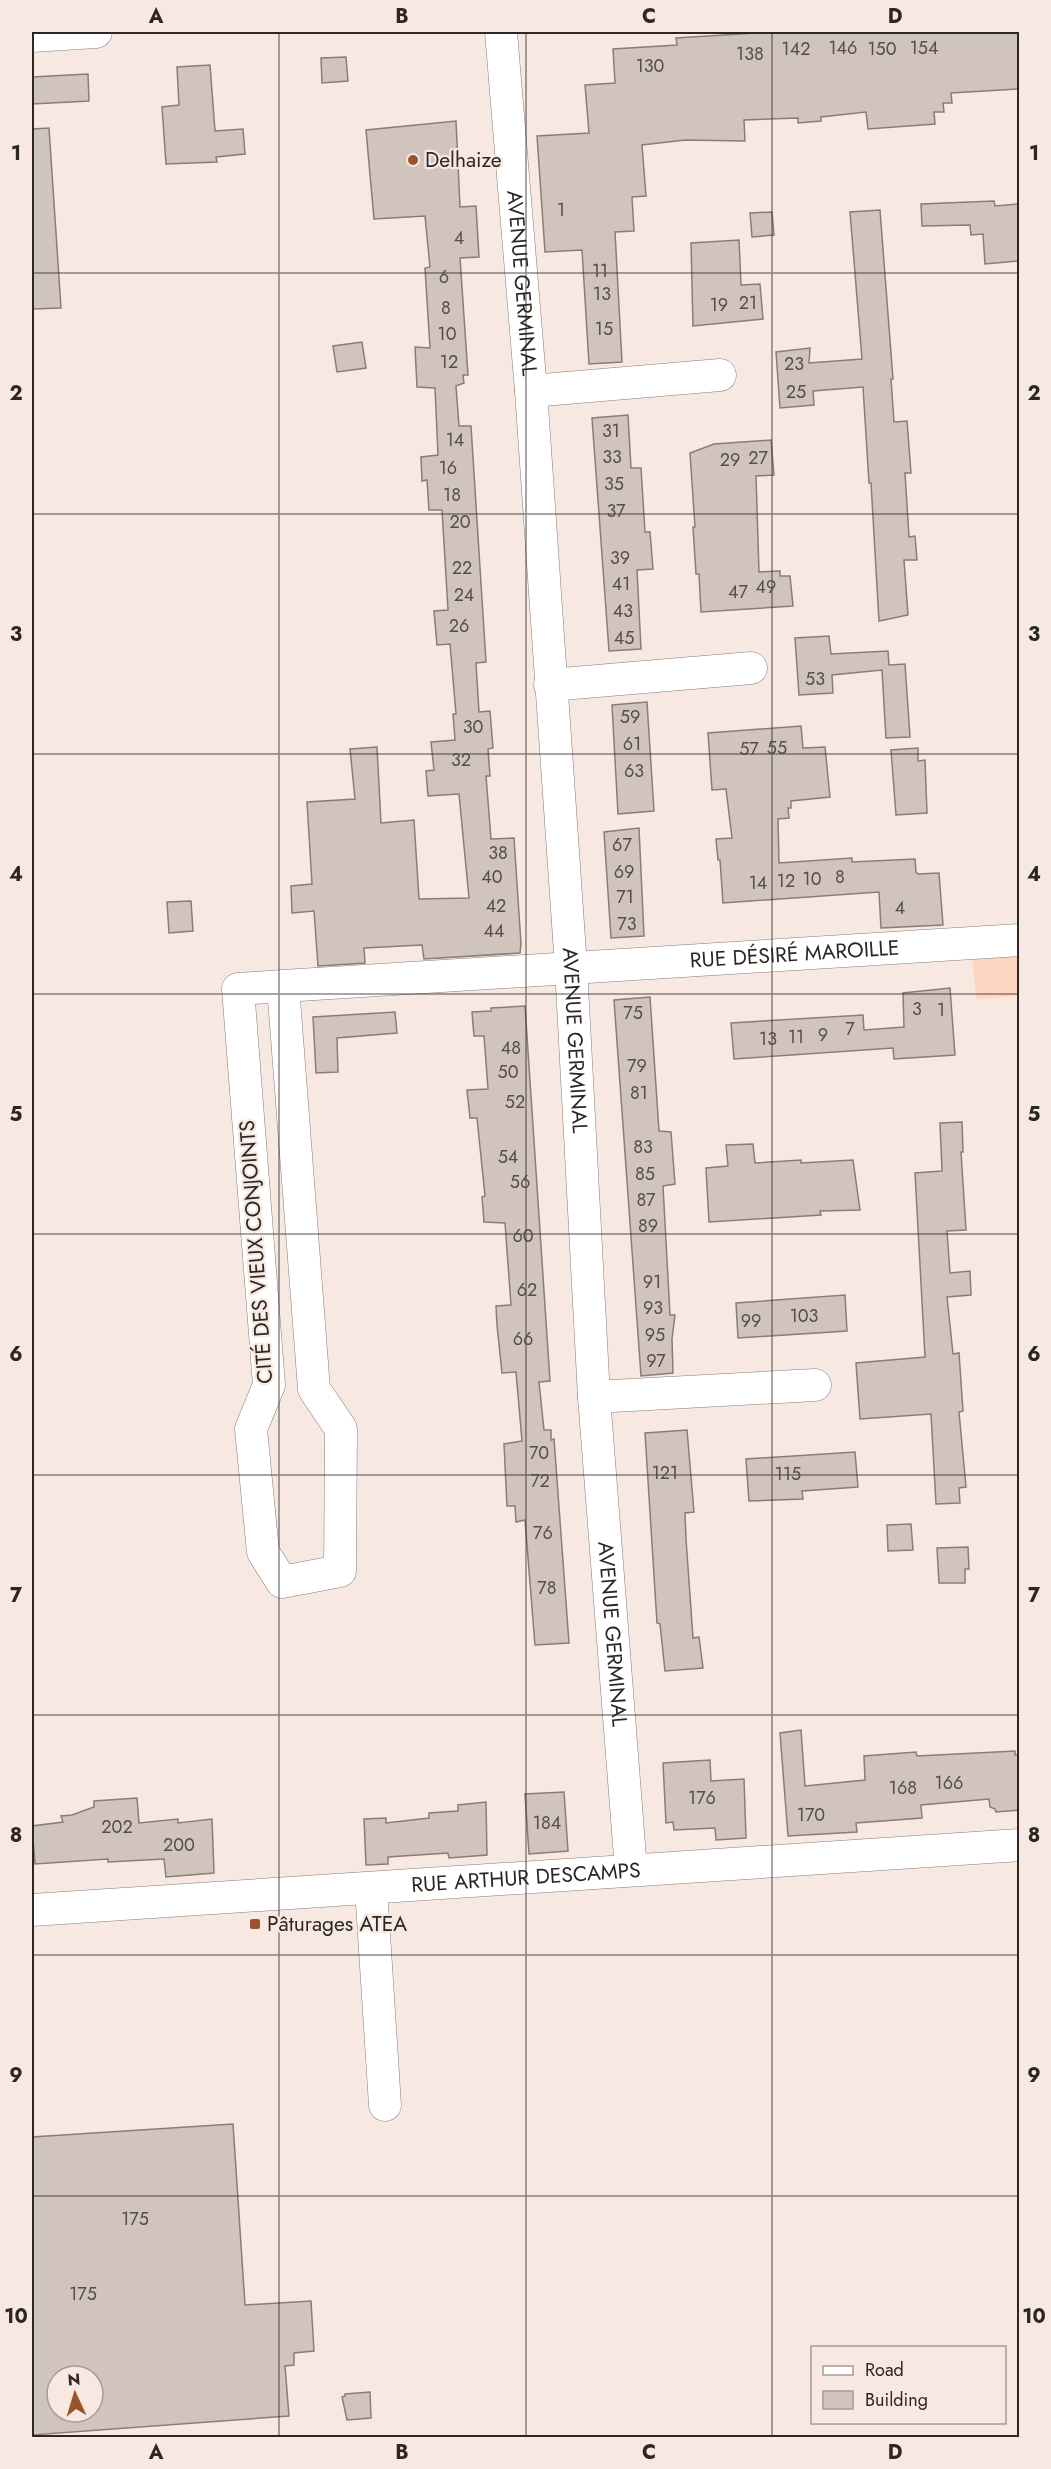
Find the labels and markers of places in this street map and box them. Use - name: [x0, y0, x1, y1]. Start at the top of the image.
- place label: Delhaize: [425, 145, 502, 175]
- marker: Delhaize: [406, 153, 420, 167]
- place label: Pâturages ATEA: [267, 1909, 407, 1939]
- marker: Pâturages ATEA: [248, 1917, 262, 1931]

